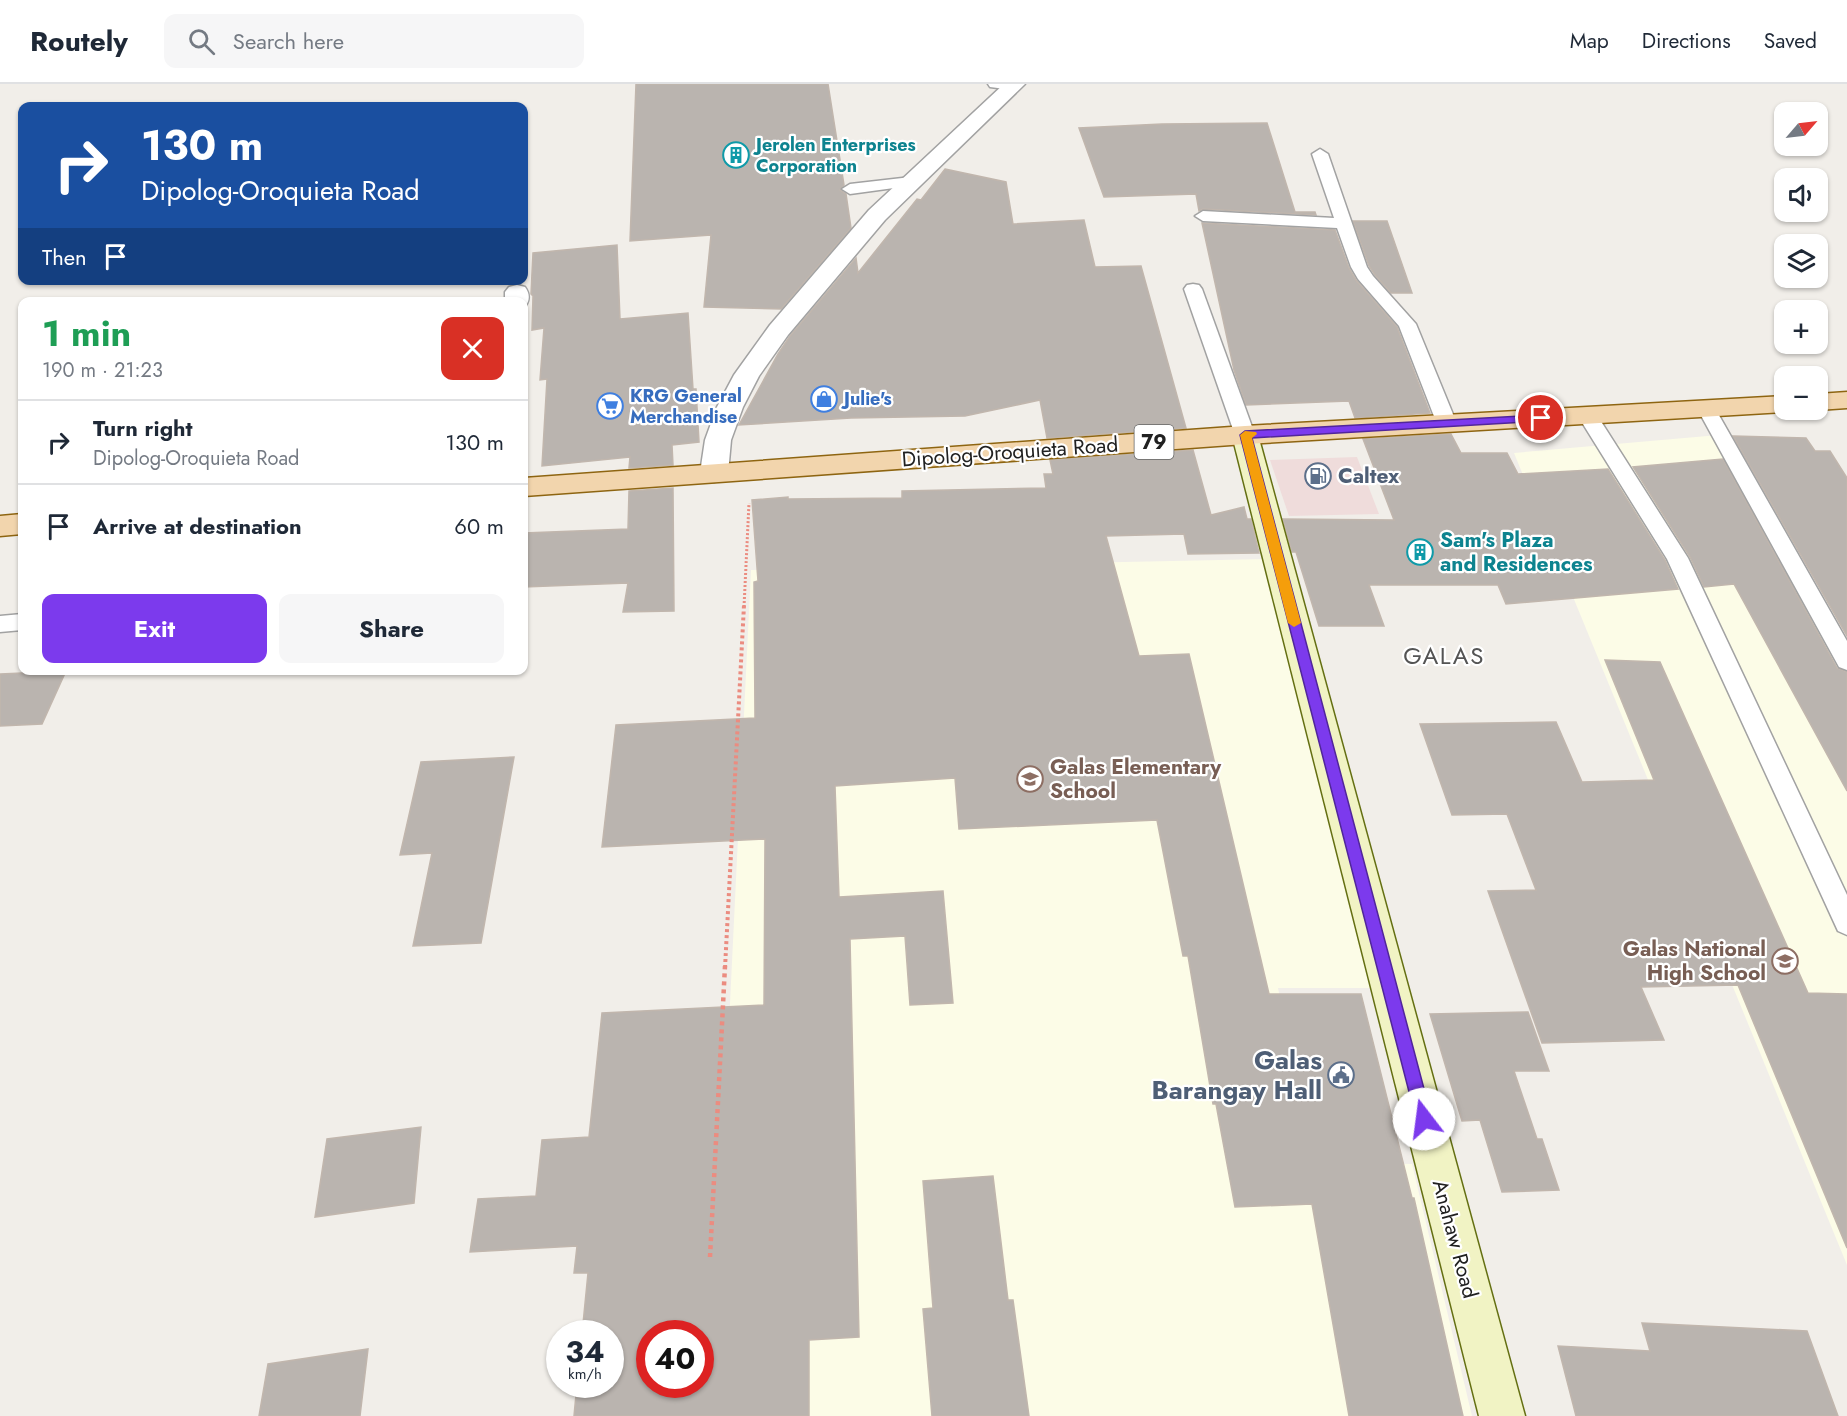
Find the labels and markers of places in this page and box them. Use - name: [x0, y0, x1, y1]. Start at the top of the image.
- place label: Jerolen Enterprises Corporation: [753, 132, 916, 179]
- building icon: Jerolen Enterprises Corporation: [721, 140, 751, 170]
- place label: KRG General Merchandise: [630, 383, 742, 430]
- shop icon: Julie's: [809, 384, 839, 414]
- place label: Julie's: [841, 386, 892, 412]
- supermarket icon: KRG General Merchandise: [595, 391, 625, 421]
- pin: [1515, 392, 1566, 443]
- fuel station icon: Caltex: [1303, 461, 1333, 491]
- place label: Caltex: [1338, 461, 1400, 491]
- place label: Sam's Plaza and Residences: [1440, 525, 1593, 579]
- building icon: Sam's Plaza and Residences: [1405, 537, 1435, 567]
- place label: Galas Elementary School: [1050, 752, 1222, 806]
- school or university icon: Galas Elementary School: [1015, 764, 1045, 794]
- place label: Galas National High School: [1623, 934, 1766, 988]
- school or university icon: Galas National High School: [1770, 946, 1800, 976]
- place label: Galas Barangay Hall: [1151, 1041, 1322, 1109]
- public building icon: Galas Barangay Hall: [1326, 1060, 1356, 1090]

